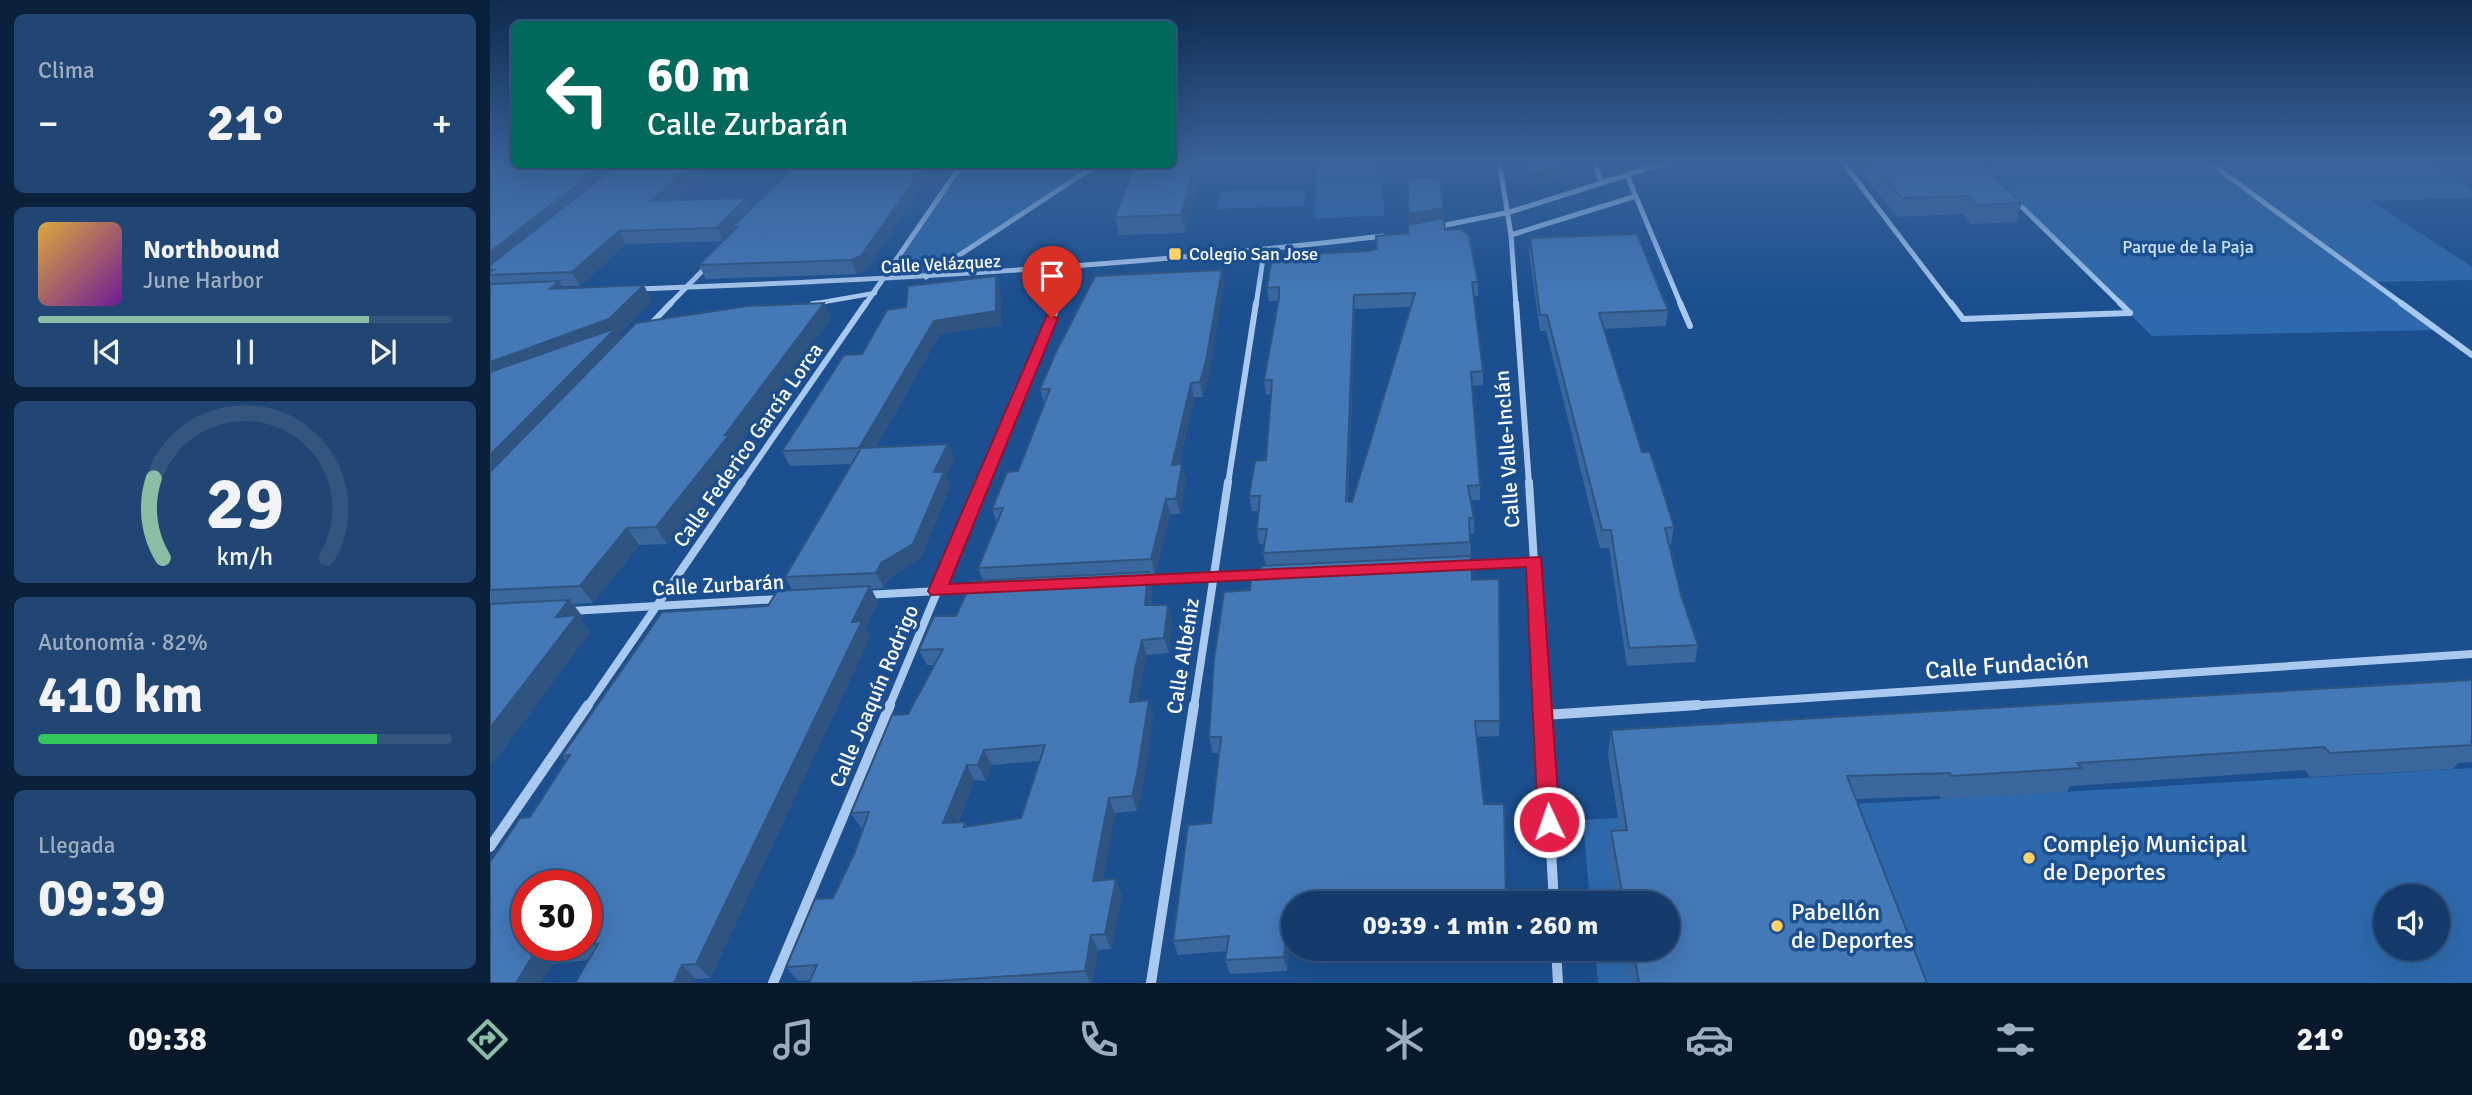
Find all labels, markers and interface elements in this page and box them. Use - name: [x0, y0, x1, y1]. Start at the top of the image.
- text: 60 m: [647, 45, 750, 105]
- icon: left: [532, 49, 623, 140]
- text: Clima: [38, 56, 95, 85]
- text: 21°: [207, 91, 283, 155]
- text: −: [38, 100, 59, 147]
- text: +: [431, 100, 452, 147]
- text: Calle Zurbarán: [647, 105, 848, 144]
- text: Northbound: [143, 234, 280, 266]
- park label: Parque de la Paja: [2122, 236, 2254, 258]
- place label: Colegio San Jose: [1189, 243, 1318, 265]
- pin: [1022, 246, 1082, 318]
- marker: Colegio San Jose: [1167, 246, 1183, 262]
- street label: Calle Velázquez: [880, 250, 1002, 278]
- icon: arrive: [1033, 257, 1071, 295]
- text: June Harbor: [143, 266, 263, 295]
- icon: previous: [88, 333, 126, 371]
- icon: pause: [226, 333, 264, 371]
- icon: next: [364, 333, 402, 371]
- street label: Calle Federico García Lorca: [667, 338, 829, 552]
- street label: Calle Valle-Inclán: [1489, 369, 1525, 529]
- text: 29: [206, 460, 284, 549]
- text: km/h: [217, 540, 273, 571]
- street label: Calle Zurbarán: [651, 569, 785, 601]
- street label: Calle Albéniz: [1161, 596, 1205, 716]
- street label: Calle Joaquín Rodrigo: [824, 601, 924, 791]
- text: Autonomía · 82%: [38, 628, 208, 657]
- street label: Calle Fundación: [1924, 644, 2090, 686]
- text: 410 km: [38, 663, 203, 727]
- position arrow: [1512, 785, 1586, 859]
- place label: Complejo Municipal de Deportes: [2043, 829, 2247, 887]
- text: Llegada: [38, 831, 115, 860]
- marker: Complejo Municipal de Deportes: [2021, 850, 2037, 866]
- text: 09:39: [38, 866, 166, 930]
- speed limit sign: 30: [511, 870, 602, 961]
- map controls: [2373, 884, 2450, 961]
- button: sound: [2373, 884, 2450, 961]
- place label: Pabellón de Deportes: [1791, 897, 1914, 955]
- text: 09:39 · 1 min · 260 m: [1363, 910, 1598, 942]
- marker: Pabellón de Deportes: [1769, 918, 1785, 934]
- icon: directions: [463, 1015, 512, 1064]
- icon: music: [769, 1015, 818, 1064]
- icon: phone: [1074, 1015, 1123, 1064]
- icon: climate: [1380, 1015, 1429, 1064]
- icon: car: [1685, 1015, 1734, 1064]
- icon: filters: [1991, 1015, 2040, 1064]
- text: 09:38: [128, 1020, 207, 1059]
- text: 21°: [2296, 1020, 2344, 1059]

